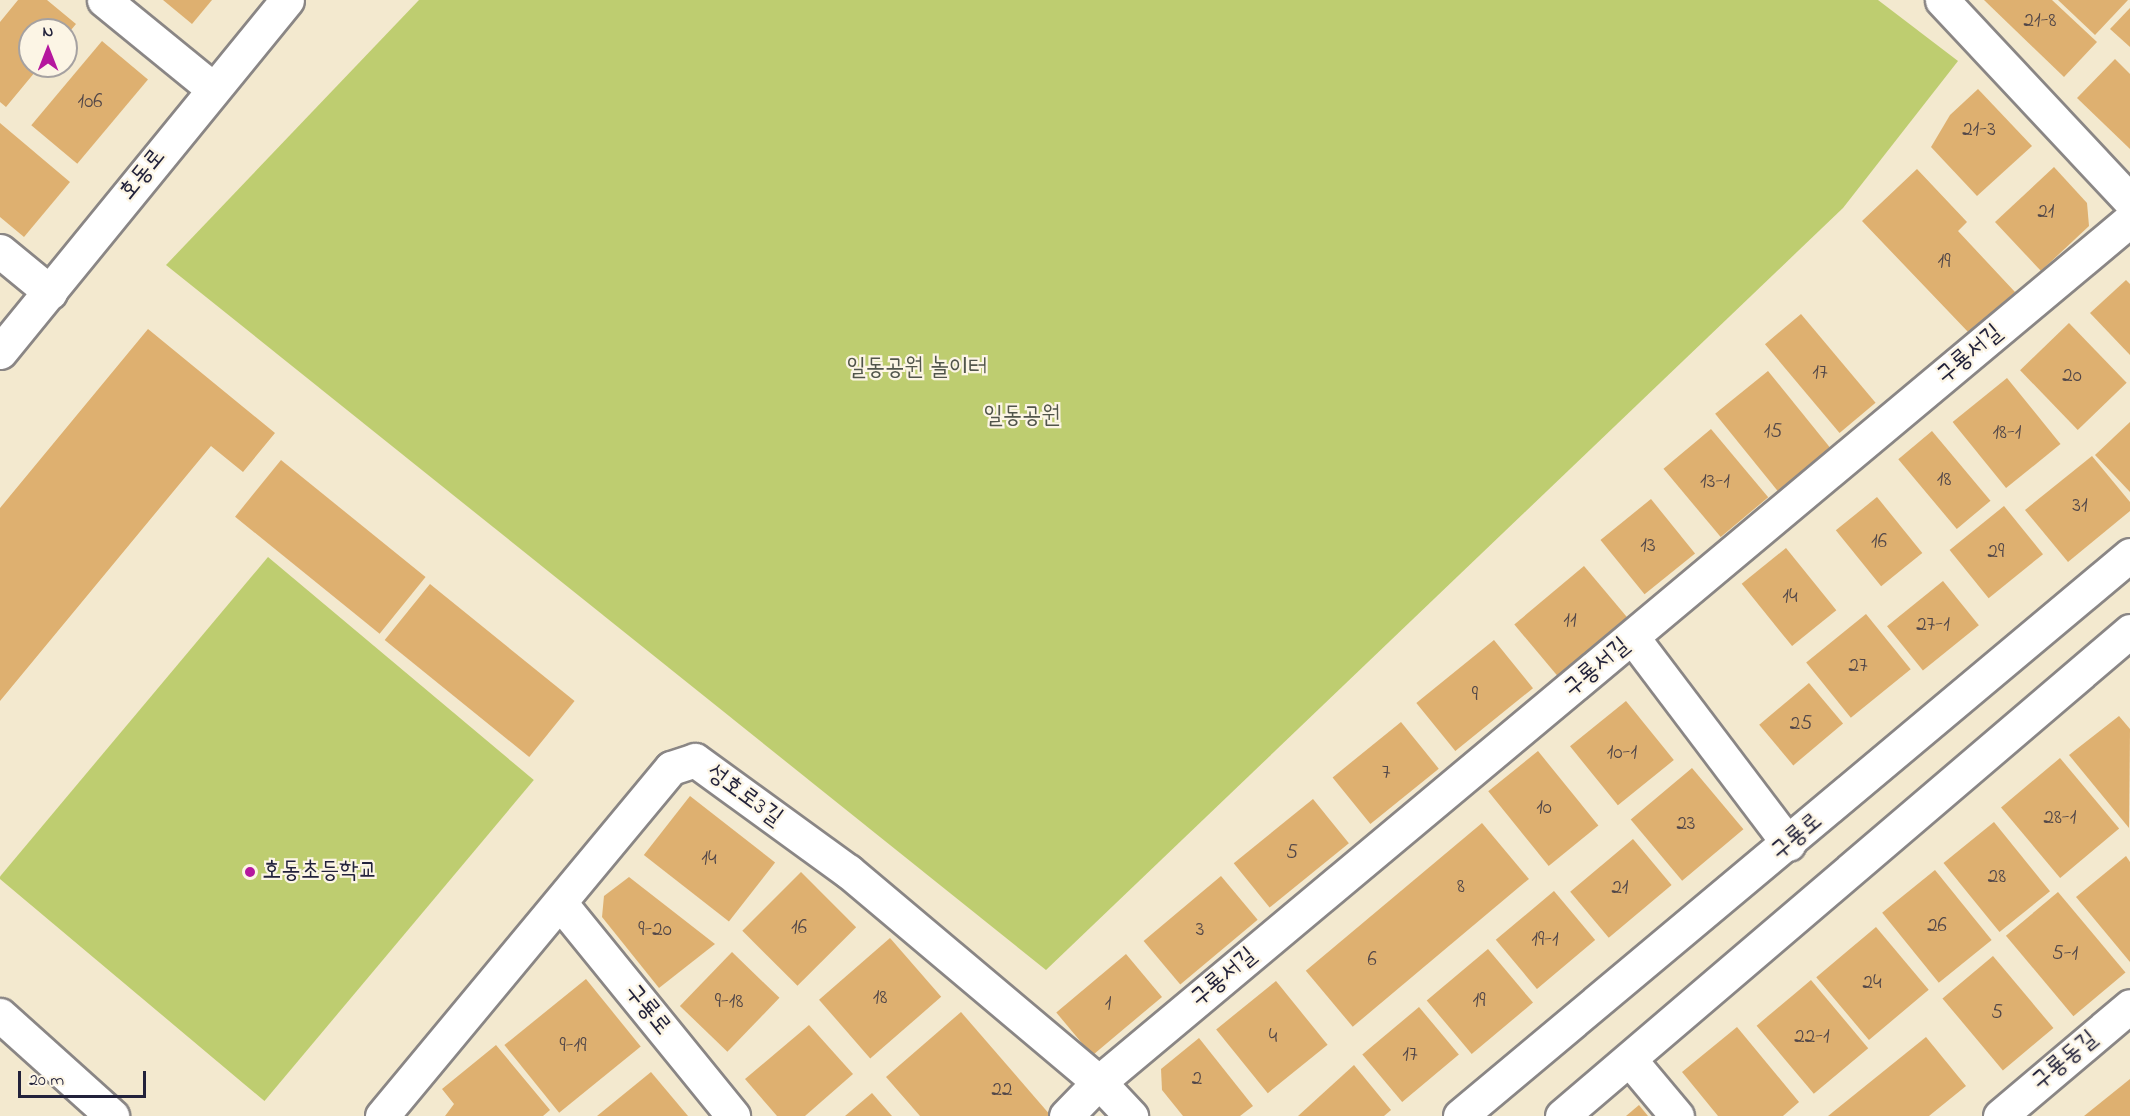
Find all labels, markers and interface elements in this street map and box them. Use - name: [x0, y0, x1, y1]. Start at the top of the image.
- house number: 21-8: [2024, 8, 2056, 34]
- north arrow: [18, 18, 78, 78]
- text: N: [43, 20, 53, 44]
- house number: 106: [78, 89, 102, 115]
- house number: 21-3: [1962, 117, 1996, 143]
- street label: 호동로: [114, 143, 172, 207]
- house number: 21: [2037, 199, 2055, 225]
- house number: 19: [1938, 249, 1950, 275]
- street label: 구룡서길: [1931, 319, 2009, 391]
- park label: 일동공원 놀이터: [846, 355, 988, 383]
- house number: 17: [1812, 360, 1828, 386]
- house number: 20: [2062, 363, 2082, 389]
- park label: 일동공원: [983, 403, 1061, 431]
- house number: 15: [1764, 419, 1782, 445]
- house number: 18-1: [1992, 420, 2022, 446]
- house number: 18: [1937, 467, 1951, 493]
- house number: 13-1: [1700, 469, 1730, 495]
- house number: 31: [2072, 493, 2088, 519]
- house number: 16: [1871, 529, 1887, 555]
- house number: 13: [1640, 533, 1656, 559]
- house number: 29: [1988, 539, 2004, 565]
- house number: 14: [1782, 584, 1798, 610]
- house number: 11: [1563, 608, 1577, 634]
- house number: 27-1: [1916, 612, 1950, 638]
- street label: 구룡서길: [1558, 632, 1636, 704]
- house number: 27: [1848, 653, 1868, 679]
- house number: 9: [1472, 682, 1478, 708]
- house number: 25: [1790, 711, 1812, 737]
- house number: 10-1: [1607, 740, 1637, 766]
- street label: 성호로3길: [700, 759, 788, 833]
- house number: 7: [1382, 760, 1390, 786]
- house number: 10: [1536, 795, 1552, 821]
- house number: 28-1: [2044, 805, 2076, 831]
- street label: 구룡로: [1766, 807, 1828, 867]
- house number: 23: [1676, 811, 1696, 837]
- house number: 5: [1286, 840, 1298, 866]
- house number: 14: [701, 846, 717, 872]
- place label: 호동초등학교: [262, 858, 378, 886]
- house number: 28: [1988, 864, 2006, 890]
- marker: 호동초등학교: [243, 865, 257, 879]
- house number: 8: [1457, 874, 1465, 900]
- house number: 21: [1611, 875, 1629, 901]
- house number: 26: [1927, 913, 1947, 939]
- house number: 16: [791, 915, 807, 941]
- house number: 9-20: [638, 917, 672, 943]
- house number: 3: [1196, 917, 1204, 943]
- house number: 19-1: [1531, 927, 1559, 953]
- house number: 5-1: [2052, 941, 2078, 967]
- street label: 구룡서길: [1185, 942, 1263, 1014]
- house number: 6: [1367, 947, 1377, 973]
- house number: 24: [1862, 970, 1882, 996]
- street label: 구룡로: [618, 978, 676, 1042]
- house number: 18: [873, 985, 887, 1011]
- house number: 19: [1473, 988, 1485, 1014]
- house number: 9-18: [715, 989, 743, 1015]
- house number: 1: [1105, 991, 1111, 1017]
- house number: 5: [1991, 1000, 2003, 1026]
- house number: 4: [1269, 1024, 1277, 1050]
- house number: 22-1: [1794, 1024, 1830, 1050]
- street label: 구룡동길: [2026, 1025, 2104, 1097]
- house number: 9-19: [559, 1033, 587, 1059]
- house number: 17: [1402, 1042, 1418, 1068]
- scale bar: [21, 1059, 148, 1097]
- house number: 2: [1192, 1066, 1202, 1092]
- text: 20 m: [29, 1068, 64, 1094]
- house number: 22: [992, 1077, 1012, 1103]

